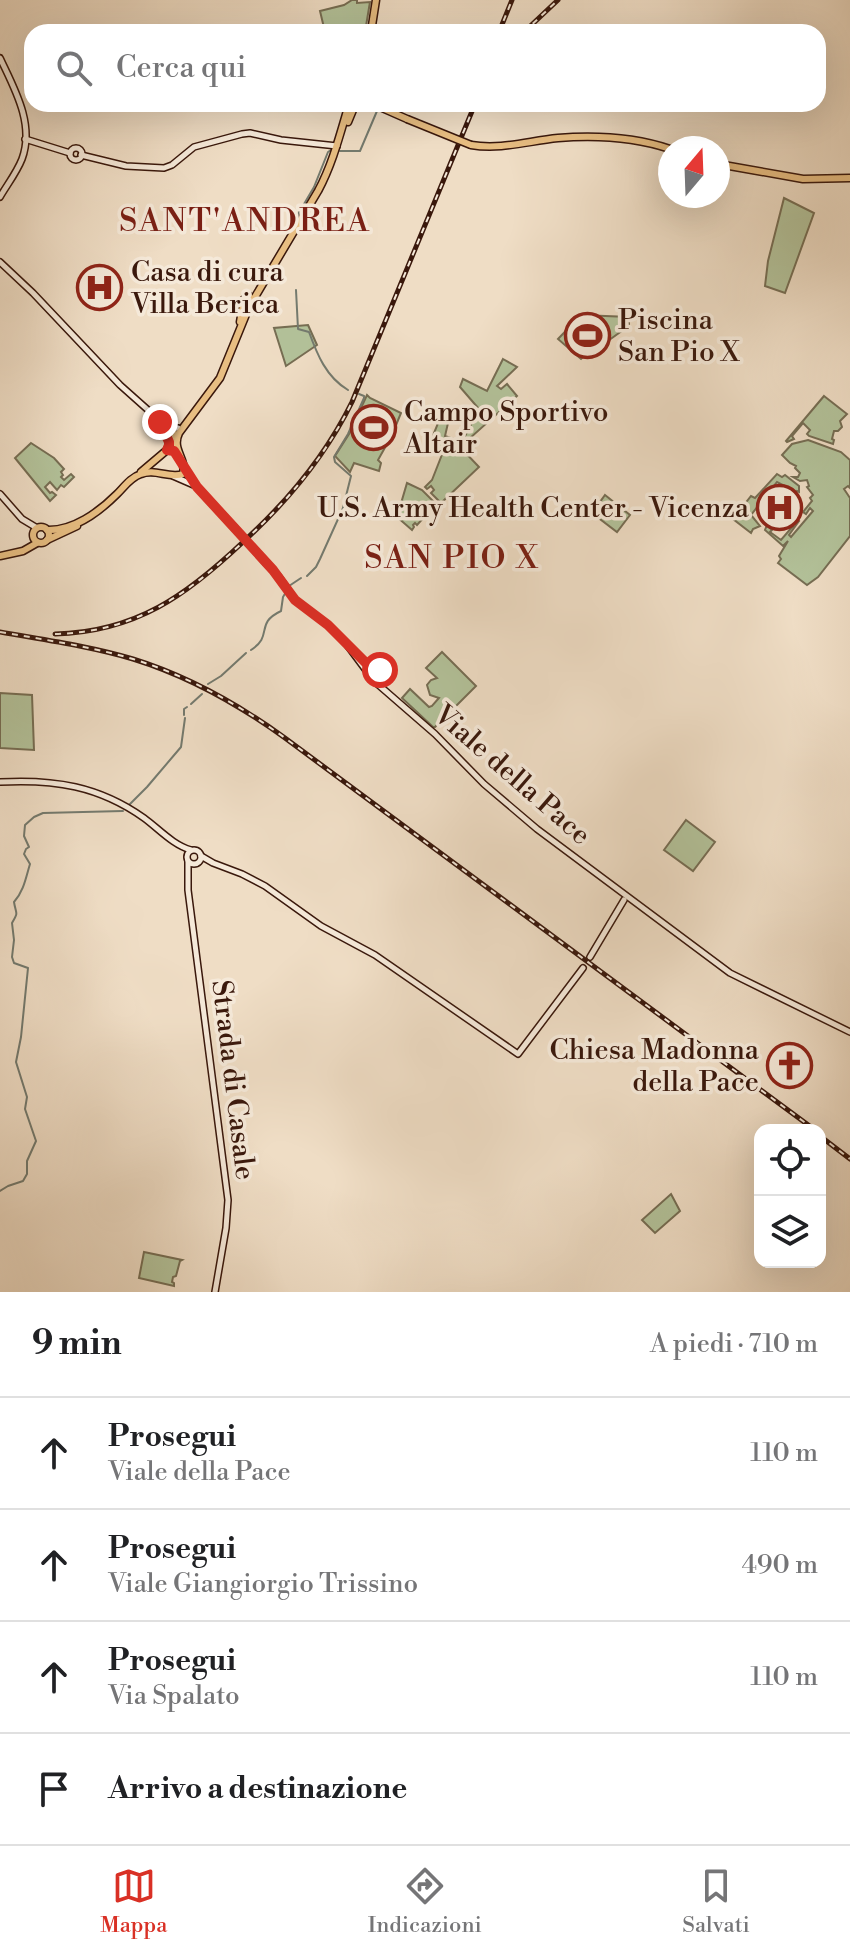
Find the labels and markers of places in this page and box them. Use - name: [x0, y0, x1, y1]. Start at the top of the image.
- place label: Casa di cura Villa Berica: [130, 255, 285, 322]
- hospital icon: Casa di cura Villa Berica: [76, 264, 124, 312]
- place label: Piscina San Pio X: [618, 303, 741, 370]
- sports icon: Piscina San Pio X: [563, 312, 611, 360]
- place label: Campo Sportivo Altair: [403, 395, 609, 462]
- sports icon: Campo Sportivo Altair: [349, 404, 397, 452]
- hospital icon: U.S. Army Health Center - Vicenza: [756, 484, 804, 532]
- place label: U.S. Army Health Center - Vicenza: [317, 491, 750, 526]
- place label: Chiesa Madonna della Pace: [549, 1033, 760, 1100]
- church icon: Chiesa Madonna della Pace: [766, 1042, 814, 1090]

